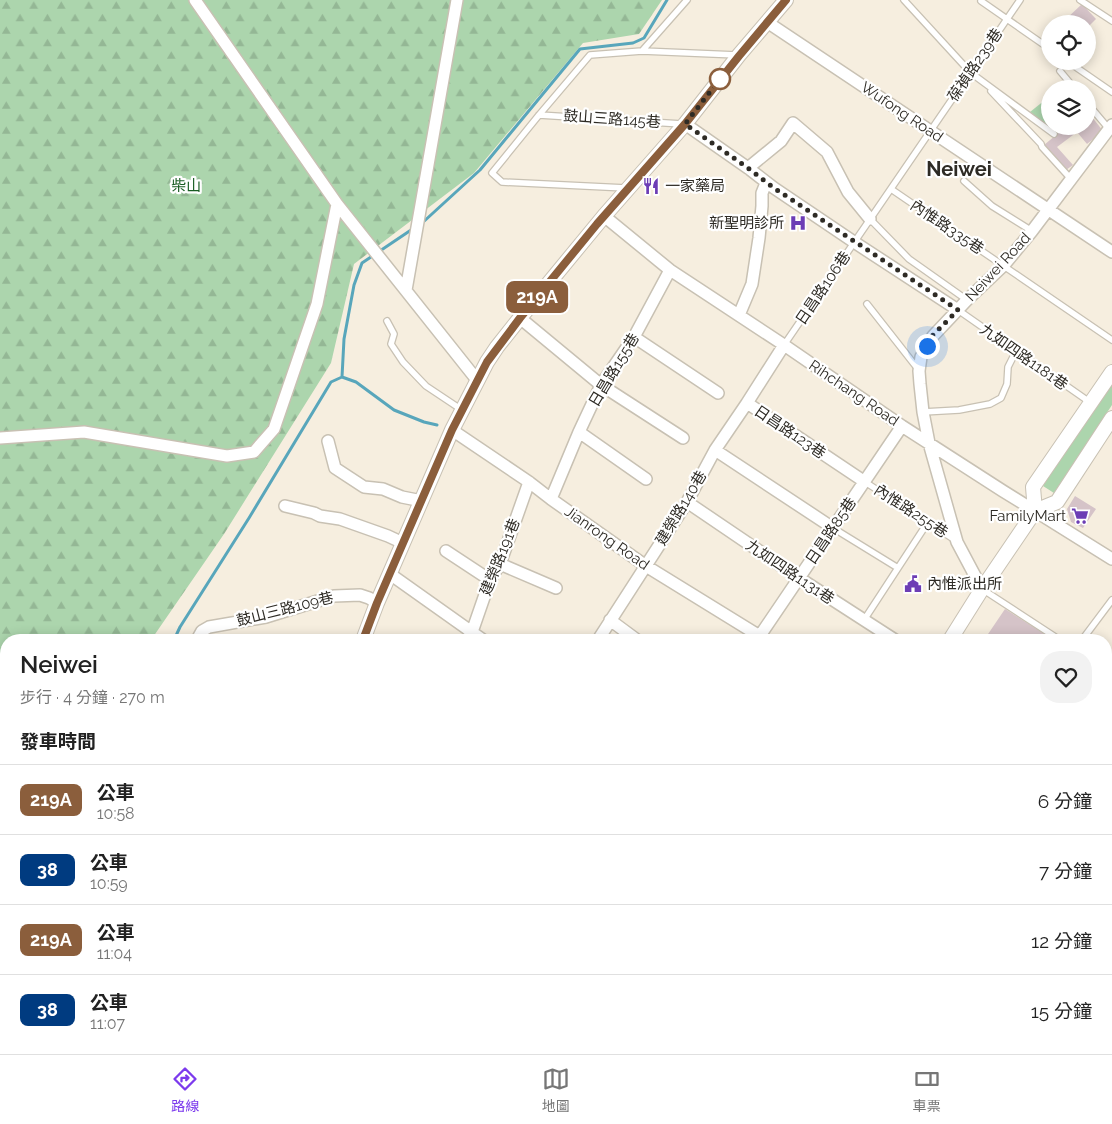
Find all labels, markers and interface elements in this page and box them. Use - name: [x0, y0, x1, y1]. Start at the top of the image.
- map controls: [1041, 15, 1096, 135]
- button: locate: [1041, 15, 1096, 70]
- street label: 葆禎路239巷: [944, 25, 1006, 105]
- unlabelled marker: [709, 68, 731, 90]
- street label: Wufong Road: [857, 78, 947, 146]
- button: layers: [1041, 80, 1096, 135]
- street label: 鼓山三路145巷: [563, 107, 661, 131]
- district label: Neiwei: [926, 157, 992, 181]
- restaurant icon: 一家藥局: [641, 176, 661, 196]
- park label: 柴山: [171, 177, 201, 195]
- place label: 一家藥局: [665, 177, 725, 195]
- street label: 內惟路335巷: [907, 196, 987, 258]
- hospital icon: 新聖明診所: [788, 213, 808, 233]
- place label: 新聖明診所: [709, 214, 784, 232]
- street label: Neiwei Road: [962, 229, 1034, 305]
- street label: 日昌路106巷: [792, 248, 854, 328]
- line badge: 219A: [502, 281, 572, 313]
- text: 219A: [516, 286, 558, 307]
- street label: 九如四路1181巷: [977, 320, 1071, 394]
- street label: 日昌路155巷: [585, 330, 643, 410]
- your location: [915, 334, 940, 359]
- street label: Rihchang Road: [806, 356, 902, 430]
- street label: 日昌路123巷: [751, 402, 829, 462]
- street label: 建榮路140巷: [652, 467, 710, 549]
- street label: 內惟路255巷: [871, 481, 951, 541]
- street label: 日昌路85巷: [802, 494, 860, 568]
- street label: Jianrong Road: [561, 502, 653, 574]
- supermarket icon: FamilyMart: [1070, 506, 1090, 526]
- place label: FamilyMart: [989, 507, 1066, 525]
- street label: 建榮路191巷: [476, 516, 524, 598]
- street label: 九如四路1131巷: [743, 536, 837, 608]
- public building icon: 內惟派出所: [903, 574, 923, 594]
- place label: 內惟派出所: [927, 575, 1002, 593]
- street label: 鼓山三路109巷: [235, 588, 335, 630]
- text: Neiwei: [20, 650, 98, 679]
- button: heart: [1040, 651, 1092, 703]
- text: 步行 · 4 分鐘 · 270 m: [20, 688, 165, 707]
- text: 發車時間: [20, 730, 96, 752]
- text: 公車: [97, 781, 135, 803]
- text: 219A: [30, 789, 72, 810]
- text: 6 分鐘: [1038, 790, 1092, 812]
- text: 10:58: [97, 804, 135, 823]
- text: 公車: [90, 851, 128, 873]
- text: 38: [37, 859, 58, 880]
- text: 7 分鐘: [1039, 860, 1092, 882]
- text: 10:59: [90, 874, 128, 893]
- text: 公車: [97, 921, 135, 943]
- text: 219A: [30, 929, 72, 950]
- text: 12 分鐘: [1031, 930, 1092, 952]
- text: 11:04: [97, 944, 132, 963]
- text: 公車: [90, 991, 128, 1013]
- text: 38: [37, 999, 58, 1020]
- text: 15 分鐘: [1031, 1000, 1092, 1022]
- text: 11:07: [90, 1014, 125, 1033]
- tab: 路線: [171, 1065, 199, 1115]
- tab: 地圖: [542, 1065, 570, 1115]
- tab: 車票: [913, 1065, 941, 1115]

